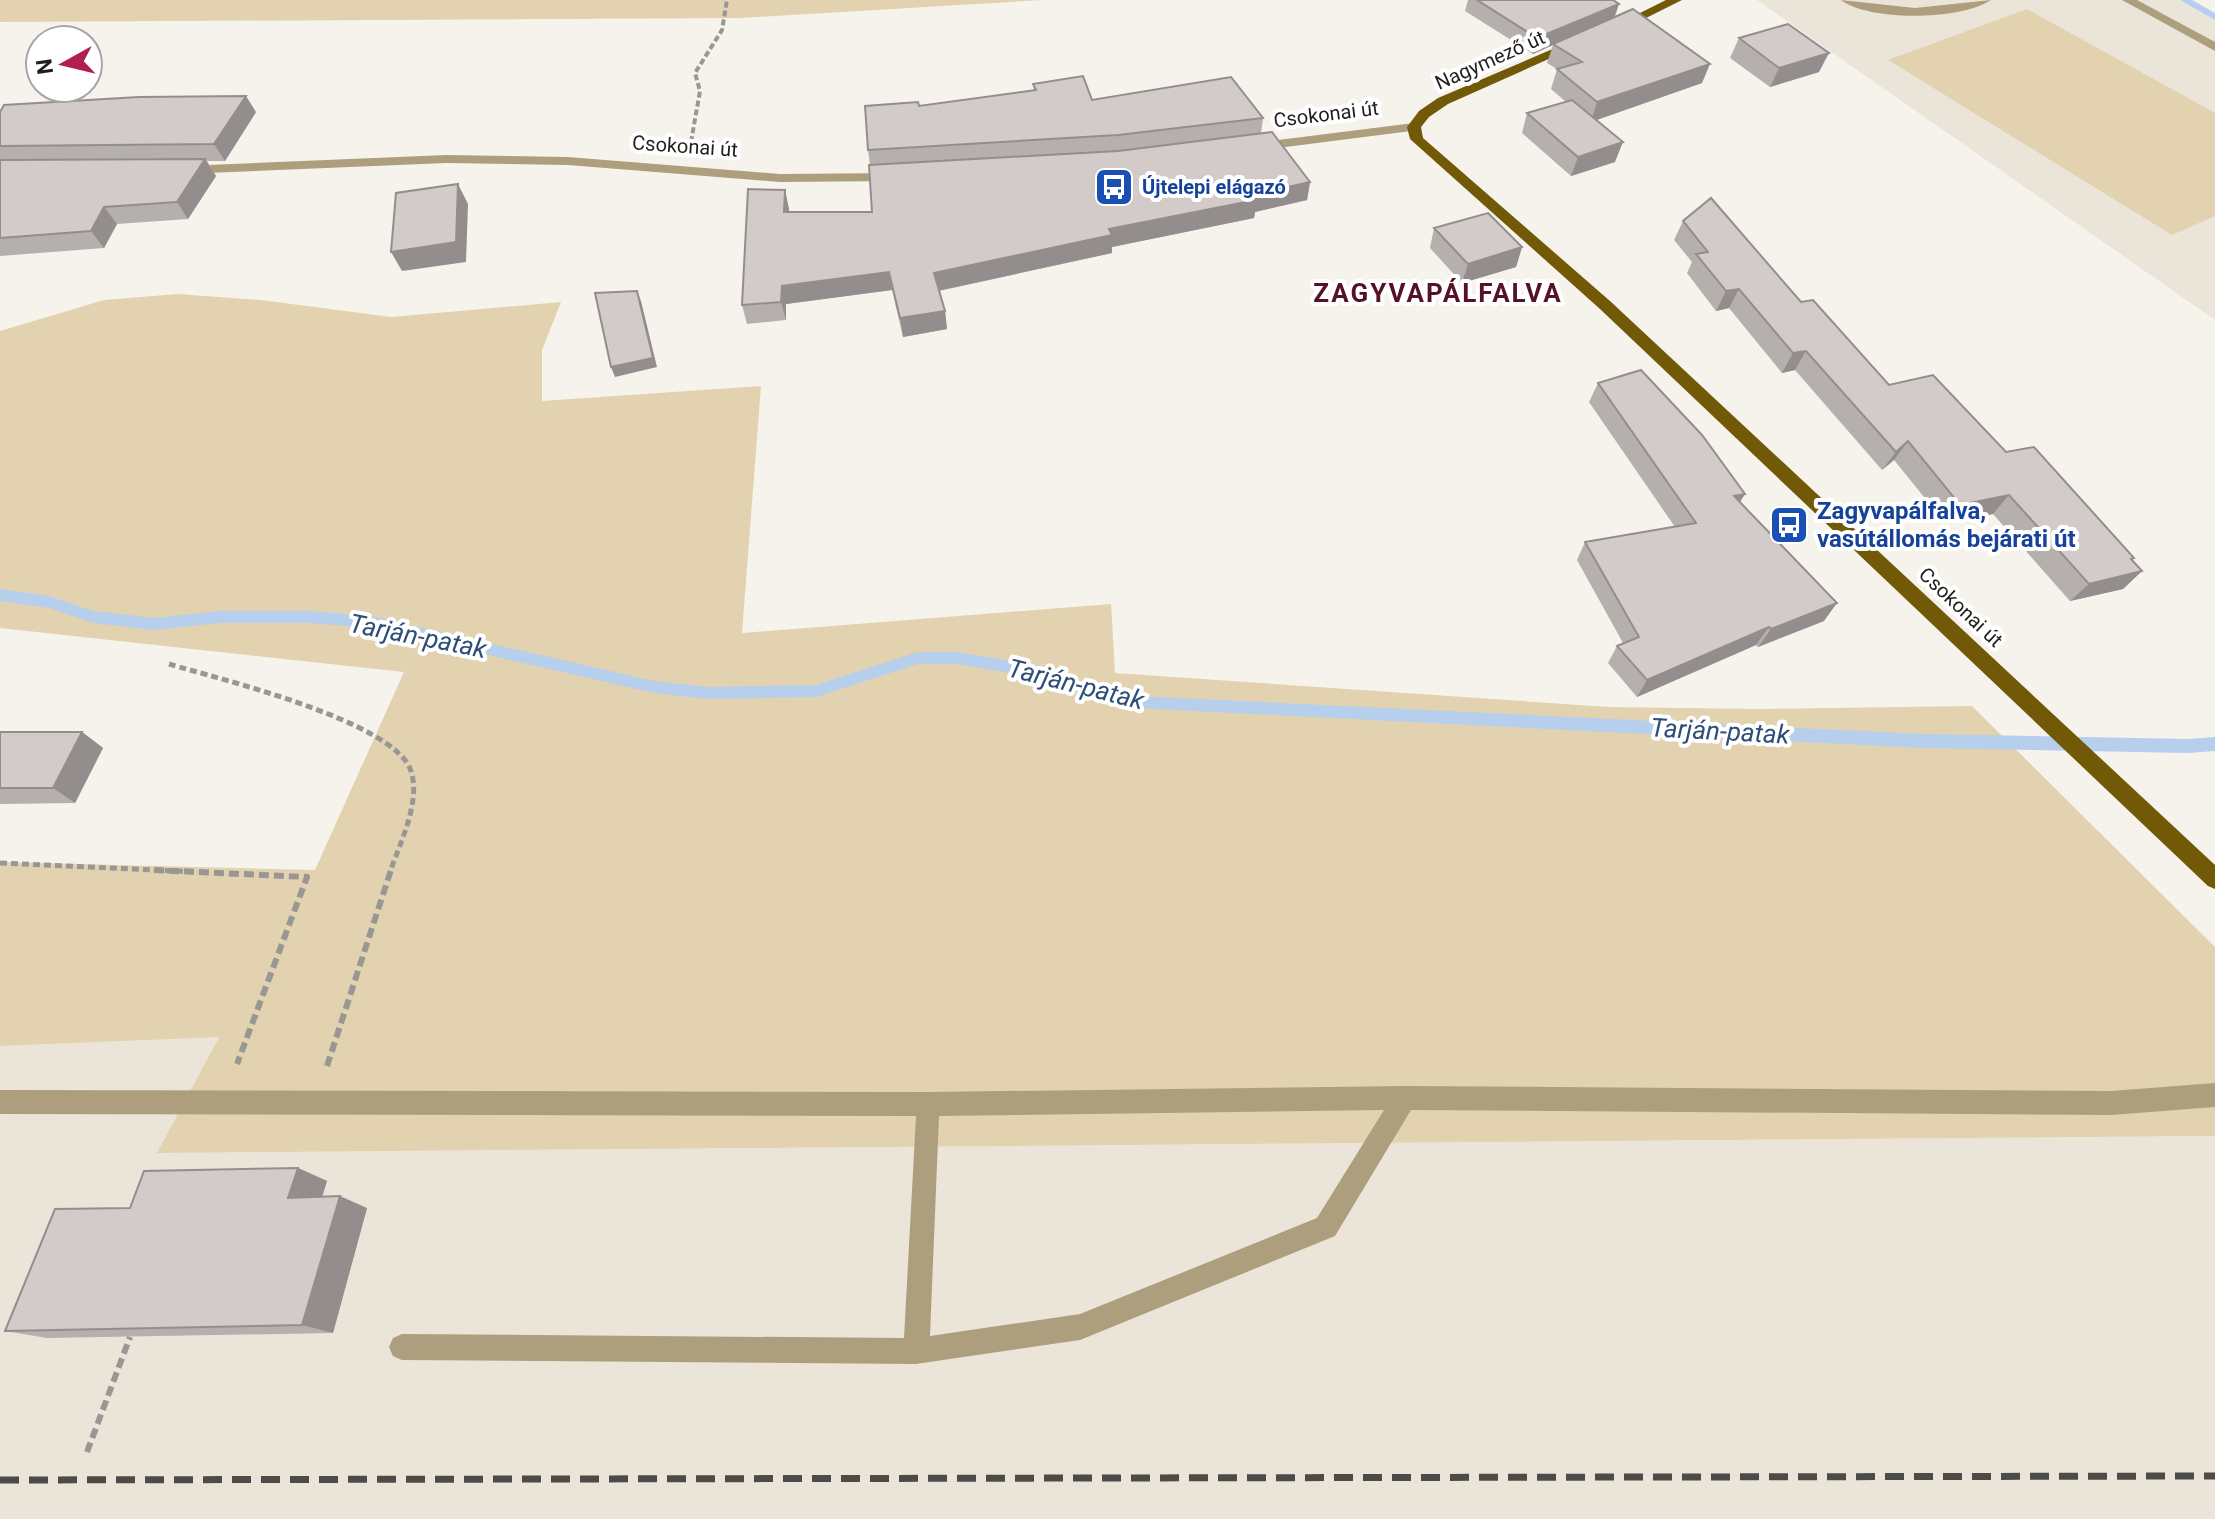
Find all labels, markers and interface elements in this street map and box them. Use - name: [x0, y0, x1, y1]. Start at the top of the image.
- north arrow: [24, 24, 104, 104]
- street label: Nagymező út: [1431, 25, 1549, 95]
- text: N: [31, 57, 58, 76]
- street label: Csokonai út: [1272, 96, 1380, 132]
- street label: Csokonai út: [631, 130, 739, 162]
- bus stop icon: Újtelepi elágazó: [1093, 166, 1135, 208]
- place label: Újtelepi elágazó: [1142, 175, 1286, 199]
- district label: ZAGYVAPÁLFALVA: [1313, 278, 1563, 308]
- place label: Zagyvapálfalva, vasútállomás bejárati út: [1817, 497, 2076, 553]
- bus stop icon: Zagyvapálfalva, vasútállomás bejárati út: [1768, 504, 1810, 546]
- street label: Csokonai út: [1914, 562, 2008, 652]
- water label: Tarján-patak: [347, 608, 490, 664]
- water label: Tarján-patak: [1005, 653, 1148, 716]
- water label: Tarján-patak: [1650, 712, 1791, 750]

